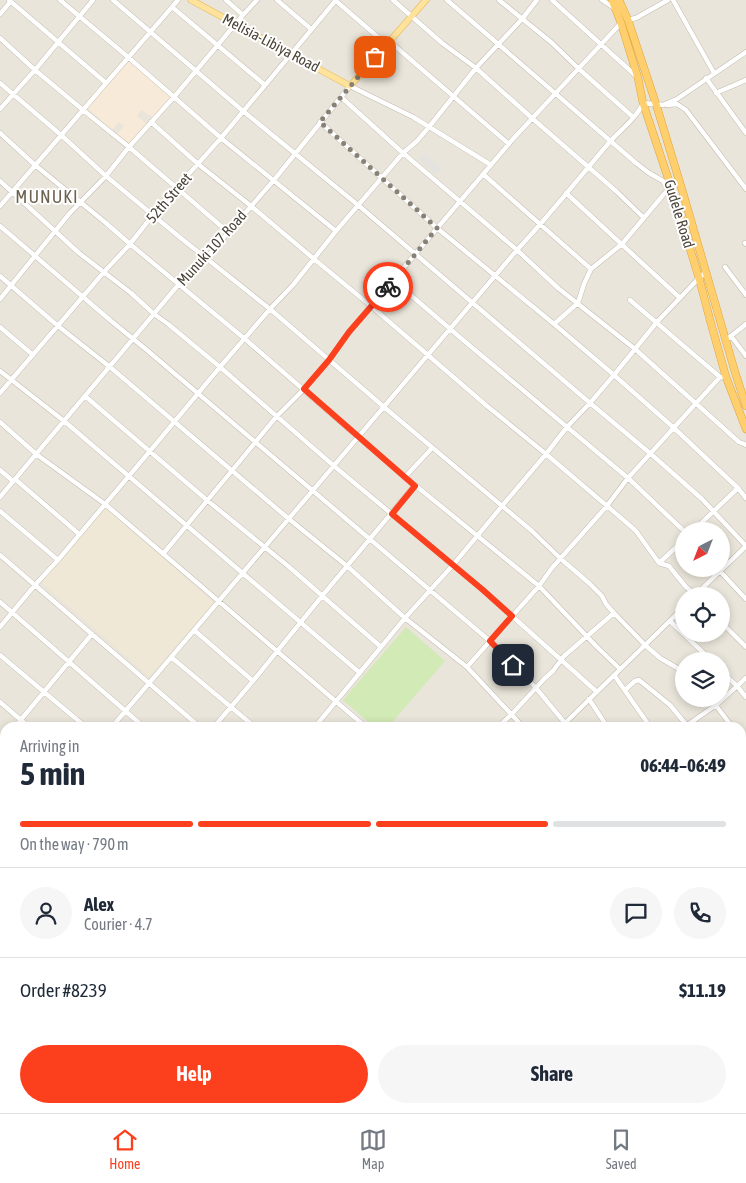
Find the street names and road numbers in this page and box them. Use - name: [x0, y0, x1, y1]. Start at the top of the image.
- street label: Melisia-Libiya Road: [220, 10, 323, 75]
- street label: 52th Street: [142, 169, 195, 226]
- street label: Gudele Road: [661, 178, 698, 250]
- street label: Munuki 107 Road: [173, 207, 250, 289]

